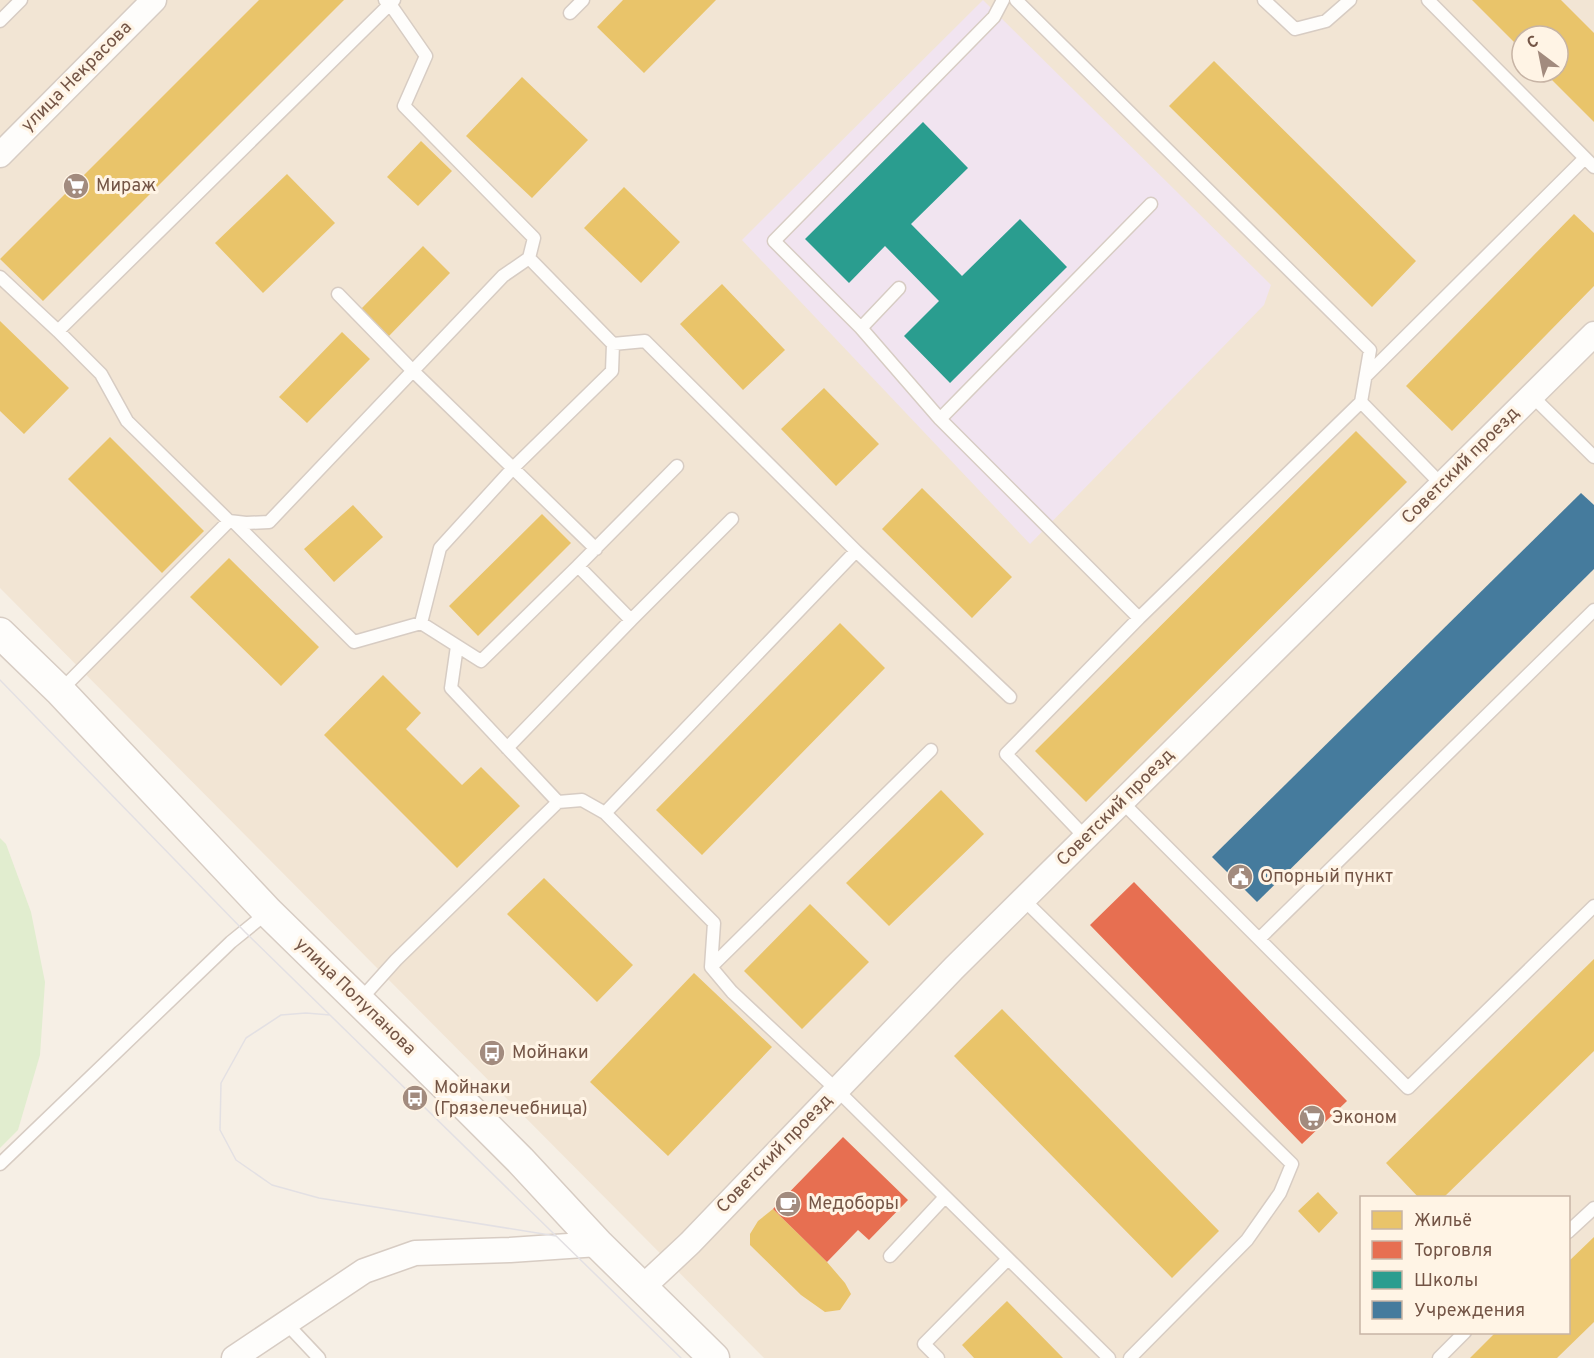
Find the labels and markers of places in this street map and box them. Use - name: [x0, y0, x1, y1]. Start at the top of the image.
- supermarket icon: Мираж: [61, 171, 91, 201]
- place label: Мираж: [96, 175, 156, 198]
- public building icon: Опорный пункт: [1225, 862, 1255, 892]
- place label: Опорный пункт: [1260, 866, 1393, 889]
- bus stop icon: Мойнаки: [477, 1038, 507, 1068]
- place label: Мойнаки: [512, 1042, 589, 1065]
- place label: Мойнаки (Грязелечебница): [434, 1077, 588, 1121]
- bus stop icon: Мойнаки (Грязелечебница): [400, 1083, 430, 1113]
- supermarket icon: Эконом: [1297, 1103, 1327, 1133]
- place label: Эконом: [1332, 1107, 1397, 1130]
- cafe icon: Медоборы: [773, 1189, 803, 1219]
- place label: Медоборы: [808, 1193, 899, 1216]

